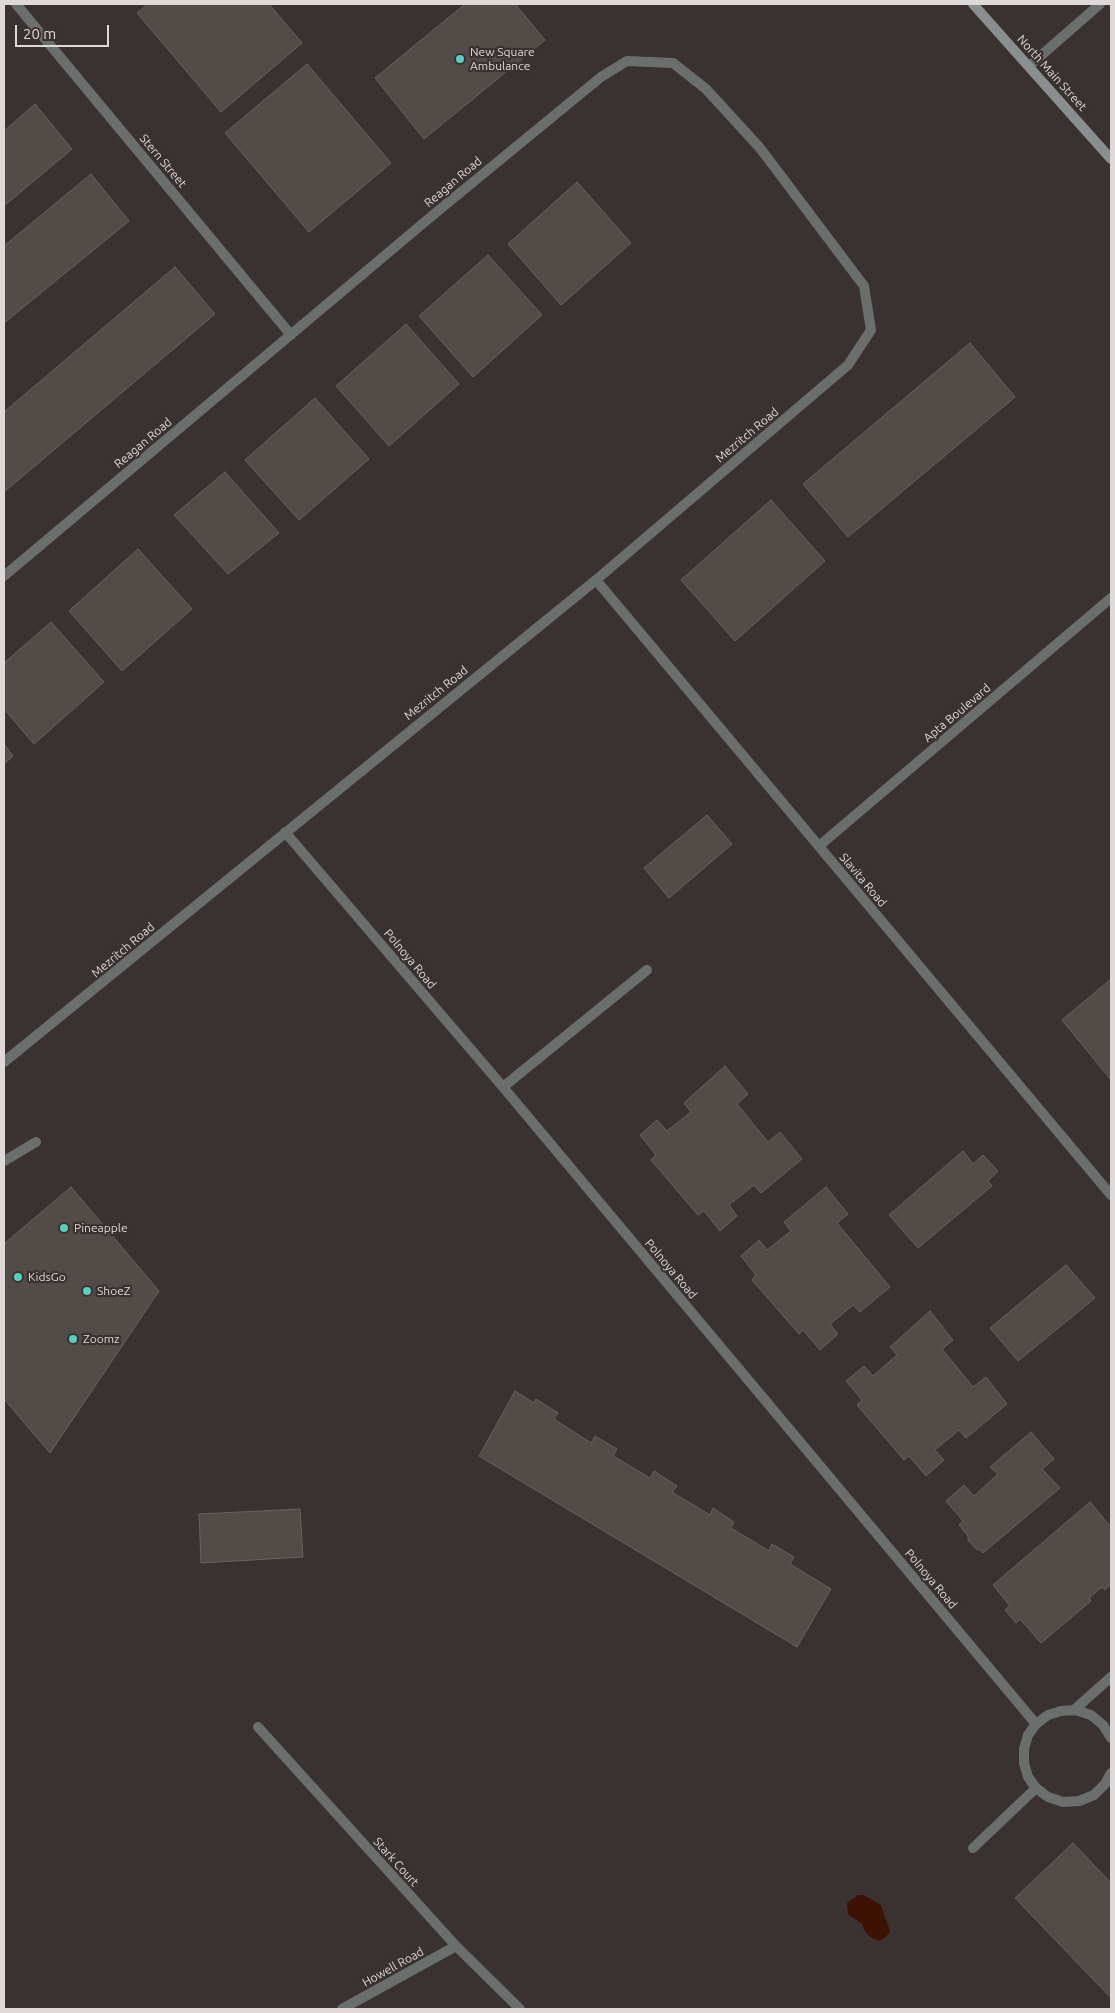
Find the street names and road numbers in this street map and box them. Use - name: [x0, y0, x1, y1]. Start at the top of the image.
- street label: North Main Street: [1014, 32, 1090, 114]
- street label: Stern Street: [137, 131, 189, 191]
- street label: Reagan Road: [421, 154, 485, 210]
- street label: Mezritch Road: [713, 405, 781, 465]
- street label: Reagan Road: [111, 415, 175, 471]
- street label: Mezritch Road: [401, 663, 471, 723]
- street label: Apta Boulevard: [920, 681, 994, 745]
- street label: Slavita Road: [836, 850, 890, 910]
- street label: Mezritch Road: [89, 920, 157, 980]
- street label: Polnoya Road: [381, 926, 439, 992]
- street label: Polnoya Road: [642, 1236, 700, 1302]
- street label: Polnoya Road: [902, 1546, 960, 1612]
- street label: Stark Court: [370, 1835, 422, 1889]
- street label: Howell Road: [360, 1944, 426, 1990]

